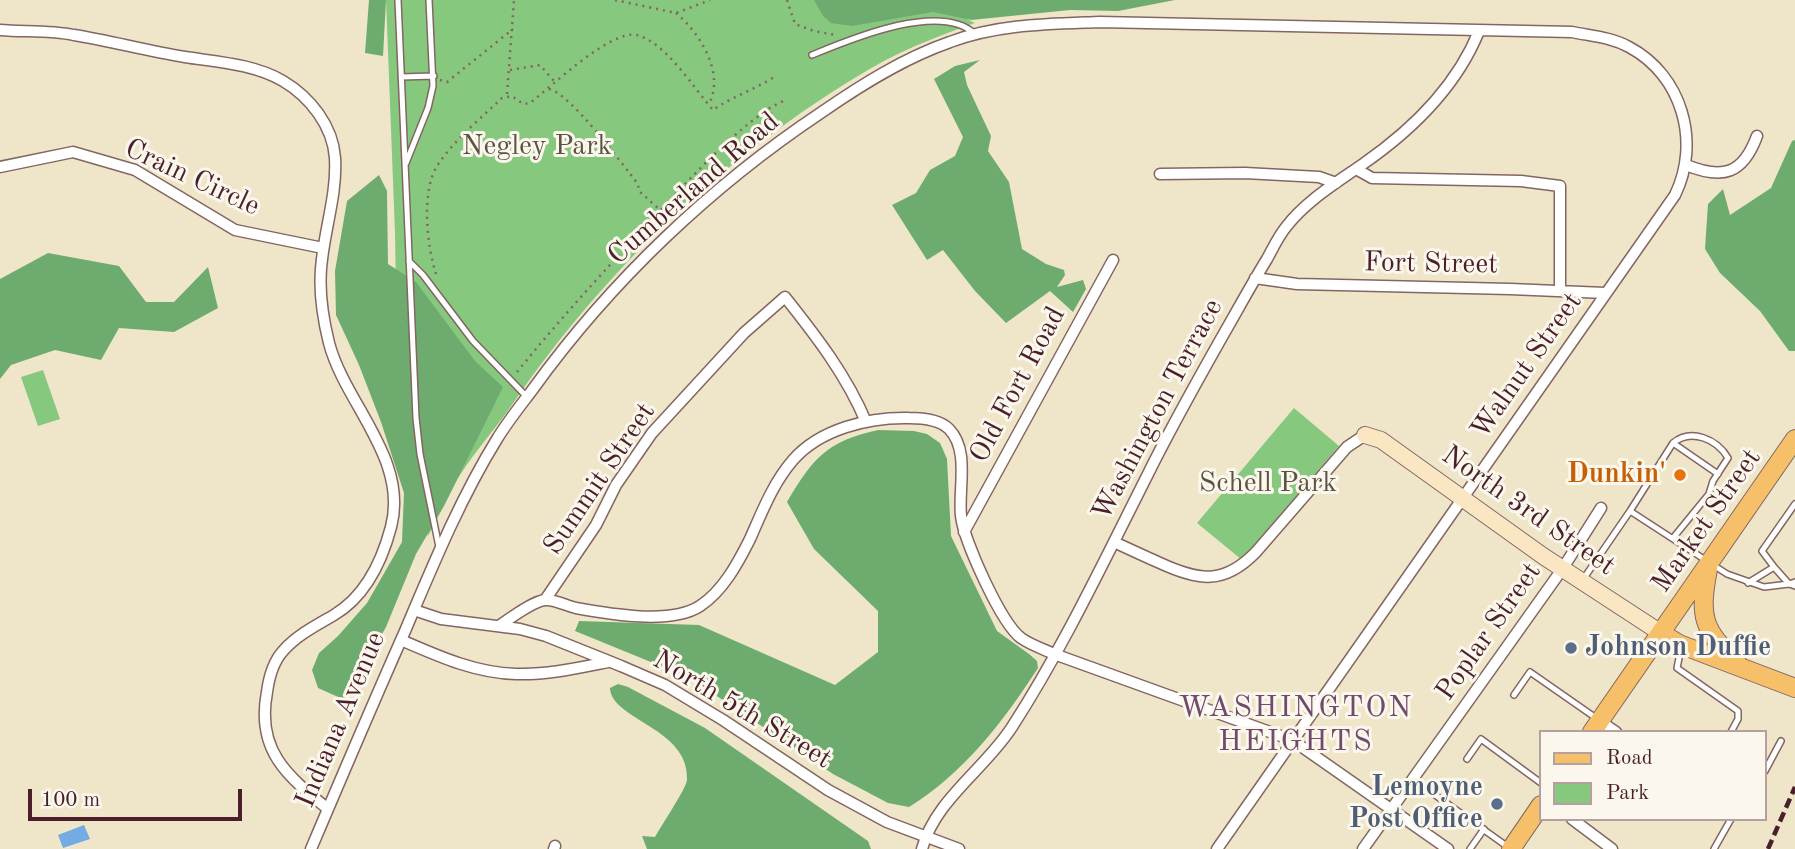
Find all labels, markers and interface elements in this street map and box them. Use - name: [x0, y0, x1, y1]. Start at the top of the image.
- street label: Cumberland Road: [601, 105, 787, 273]
- park label: Negley Park: [462, 130, 612, 164]
- street label: Crain Circle: [119, 132, 265, 224]
- street label: Fort Street: [1364, 246, 1498, 282]
- street label: Walnut Street: [1464, 286, 1590, 446]
- street label: Washington Terrace: [1085, 293, 1231, 527]
- street label: Old Fort Road: [963, 301, 1073, 469]
- street label: Summit Street: [537, 397, 663, 561]
- street label: North 3rd Street: [1435, 439, 1621, 583]
- street label: Market Street: [1645, 443, 1769, 599]
- place label: Dunkin': [1567, 458, 1666, 492]
- park label: Schell Park: [1199, 467, 1337, 501]
- marker: Dunkin': [1672, 467, 1688, 483]
- street label: Poplar Street: [1429, 556, 1549, 708]
- street label: Indiana Avenue: [289, 627, 393, 813]
- place label: Johnson Duffie: [1585, 631, 1771, 665]
- marker: Johnson Duffie: [1563, 640, 1579, 656]
- street label: North 5th Street: [646, 643, 838, 777]
- district label: WASHINGTON HEIGHTS: [1180, 690, 1412, 760]
- legend: [1540, 730, 1767, 821]
- text: Road: [1606, 748, 1653, 769]
- place label: Lemoyne Post Office: [1349, 771, 1483, 837]
- scale bar: [32, 776, 245, 820]
- text: Park: [1606, 783, 1649, 804]
- text: 100 m: [41, 790, 100, 811]
- marker: Lemoyne Post Office: [1489, 796, 1505, 812]

